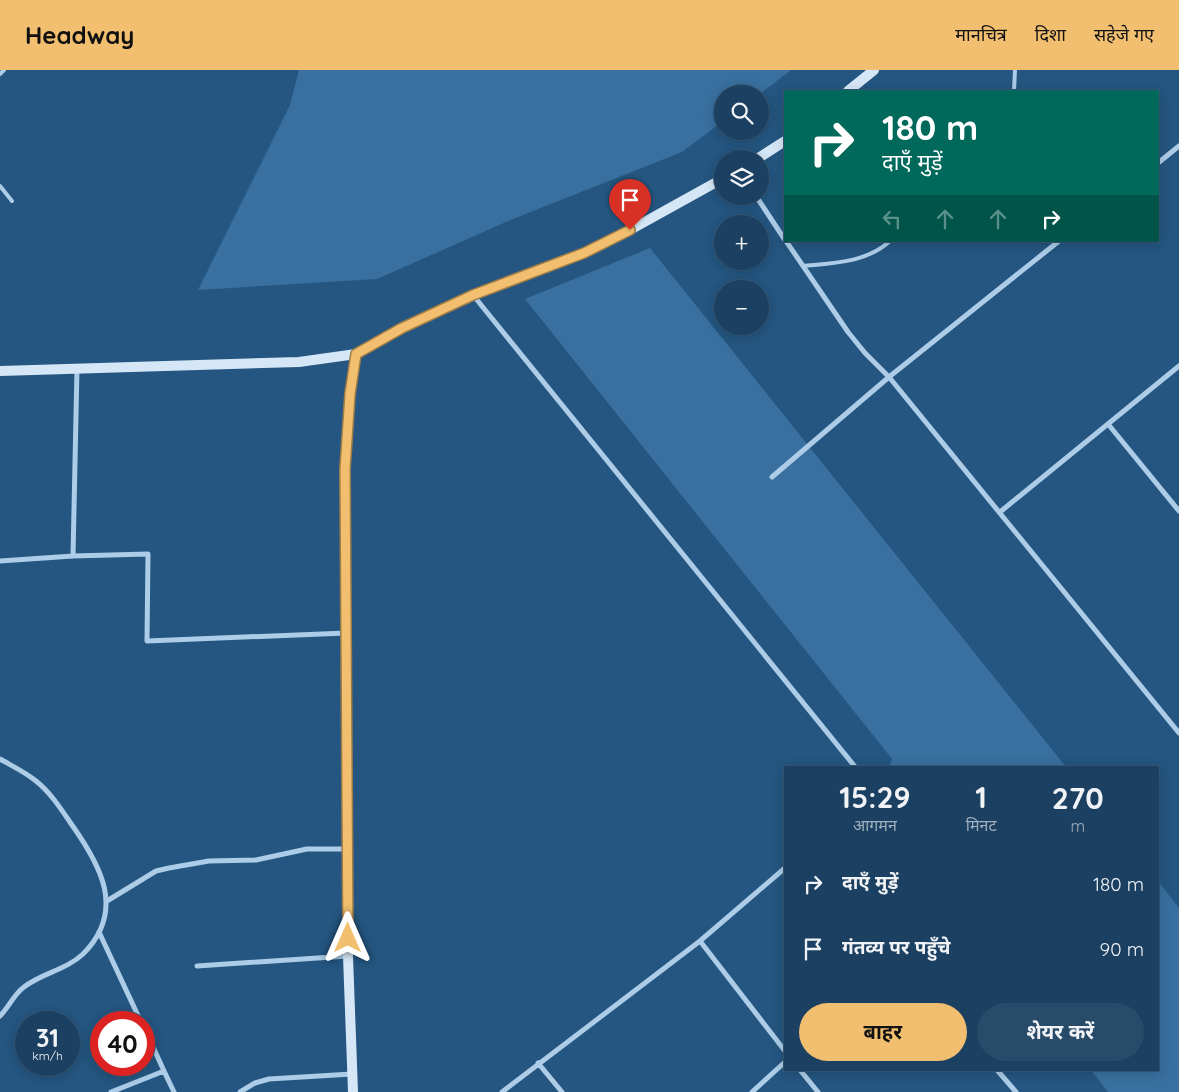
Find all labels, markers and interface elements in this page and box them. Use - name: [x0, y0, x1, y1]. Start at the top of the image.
- text: Headway: [25, 20, 134, 50]
- text: मानचित्र: [955, 23, 1007, 46]
- text: दिशा: [1035, 23, 1066, 46]
- text: सहेजे गए: [1094, 23, 1154, 46]
- map controls: [714, 85, 769, 335]
- button: search: [714, 85, 769, 140]
- text: 180 m: [882, 105, 978, 149]
- icon: right: [799, 110, 864, 175]
- text: दाएँ मुड़ें: [882, 148, 942, 176]
- button: layers: [714, 150, 769, 205]
- pin: [609, 179, 651, 230]
- icon: arrive: [616, 186, 644, 214]
- icon: left: [878, 205, 906, 233]
- icon: ahead: [931, 205, 959, 233]
- icon: ahead: [984, 205, 1012, 233]
- icon: right: [1037, 205, 1065, 233]
- button: +: [714, 215, 769, 270]
- button: −: [714, 280, 769, 335]
- text: 15:29: [839, 778, 911, 816]
- text: 1: [975, 778, 987, 816]
- text: 270: [1052, 779, 1104, 817]
- text: आगमन: [853, 815, 897, 835]
- text: मिनट: [966, 815, 996, 835]
- text: m: [1070, 816, 1085, 836]
- icon: right: [799, 870, 827, 898]
- text: दाएँ मुड़ें: [842, 870, 898, 894]
- text: 180 m: [1093, 872, 1144, 896]
- position arrow: [321, 911, 373, 963]
- icon: arrive: [799, 935, 827, 963]
- text: गंतव्य पर पहुँचे: [842, 935, 950, 959]
- text: 90 m: [1100, 937, 1144, 961]
- button: बाहर: [799, 1003, 967, 1061]
- button: शेयर करें: [977, 1003, 1144, 1061]
- speed limit sign: 40: [90, 1011, 155, 1076]
- text: 31: [36, 1022, 59, 1053]
- text: km/h: [32, 1048, 63, 1063]

